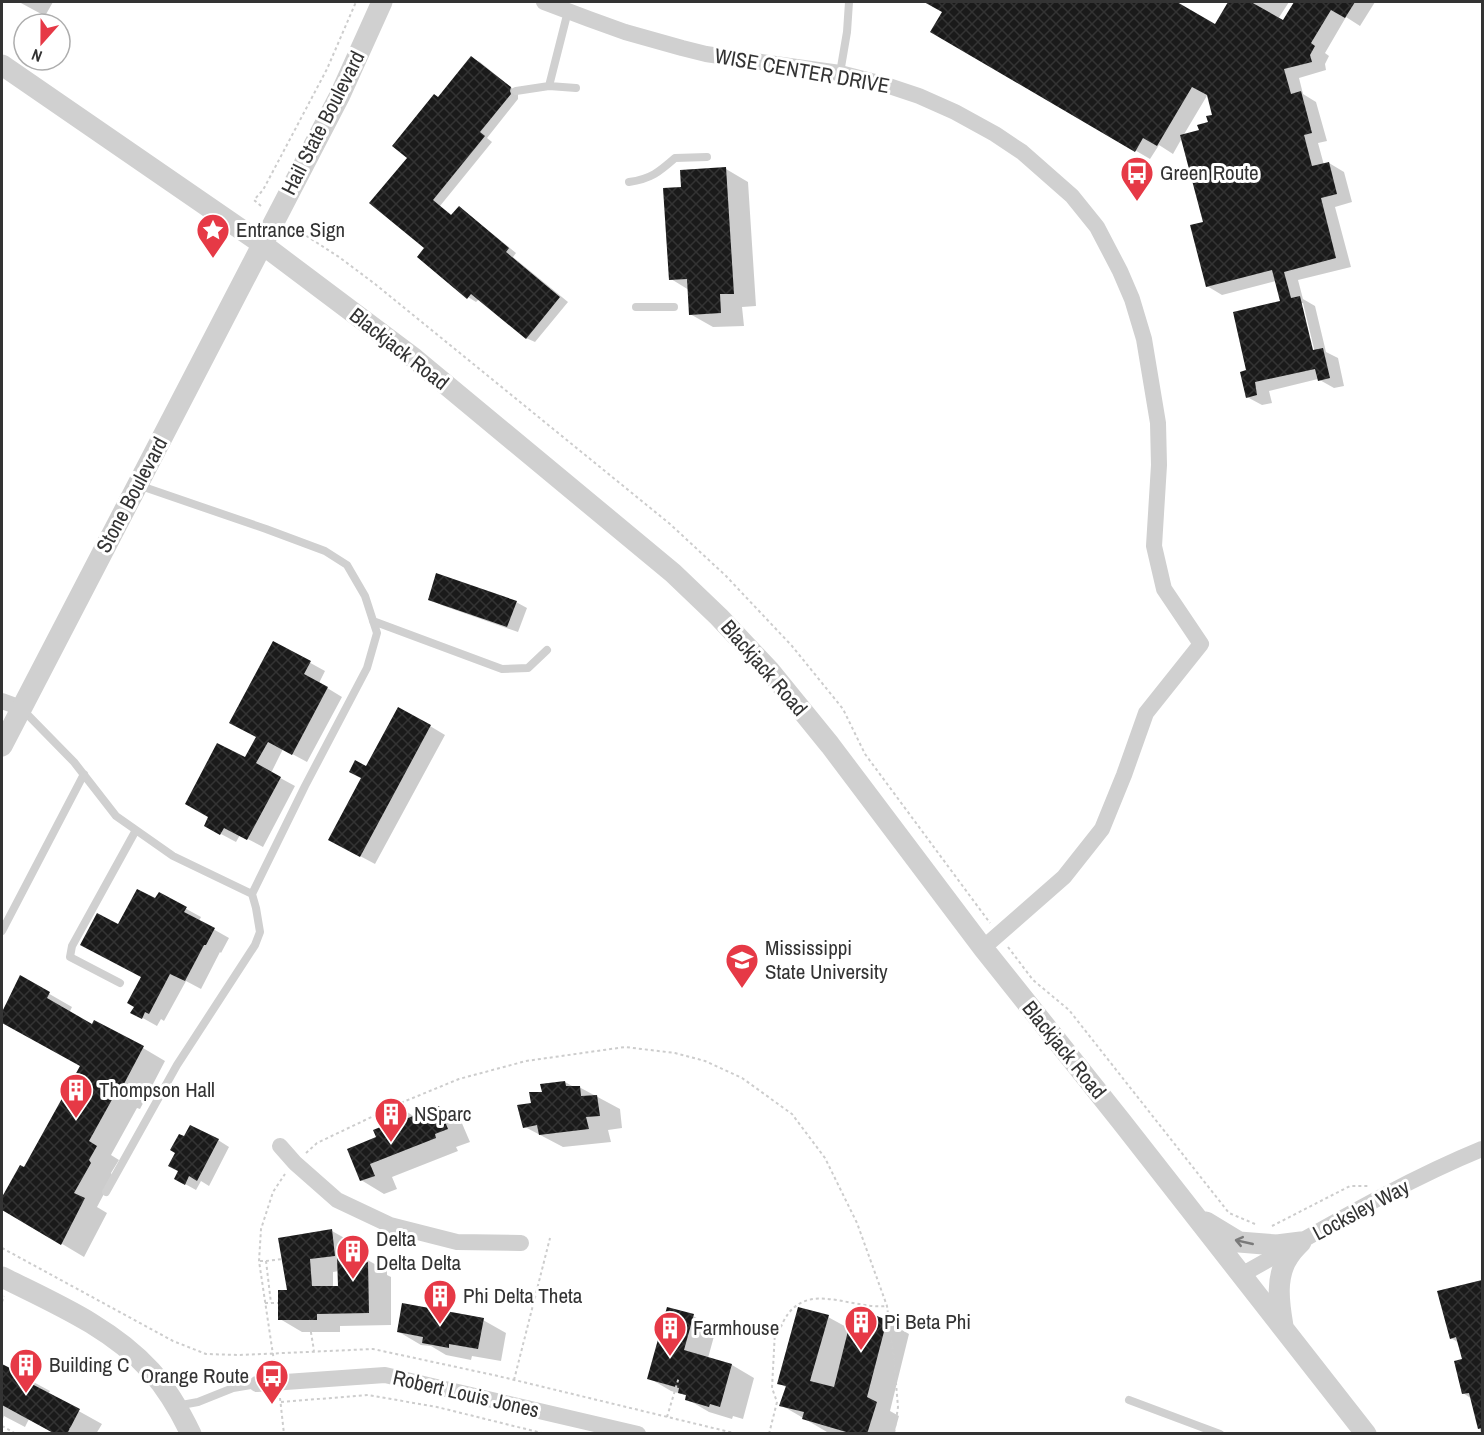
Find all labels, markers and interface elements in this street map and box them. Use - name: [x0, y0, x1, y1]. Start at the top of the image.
- north arrow: [12, 12, 72, 72]
- street label: WISE CENTER DRIVE: [712, 41, 892, 100]
- text: N: [28, 44, 45, 68]
- street label: Hail State Boulevard: [274, 46, 371, 200]
- bus stop icon: Green Route: [1119, 155, 1155, 202]
- place label: Green Route: [1160, 158, 1259, 187]
- place icon: Entrance Sign: [195, 212, 231, 259]
- place label: Entrance Sign: [236, 215, 345, 244]
- street label: Blackjack Road: [344, 301, 455, 397]
- street label: Stone Boulevard: [89, 432, 174, 558]
- street label: Blackjack Road: [715, 613, 814, 722]
- place label: Mississippi State University: [765, 933, 888, 986]
- school or university icon: Mississippi State University: [724, 942, 760, 989]
- street label: Blackjack Road: [1016, 994, 1113, 1105]
- building icon: Thompson Hall: [58, 1072, 94, 1119]
- place label: Thompson Hall: [99, 1075, 215, 1104]
- building icon: NSparc: [373, 1096, 409, 1143]
- place label: NSparc: [414, 1099, 471, 1128]
- street label: Locksley Way: [1307, 1172, 1415, 1247]
- place label: Delta Delta Delta: [376, 1224, 462, 1277]
- building icon: Delta Delta Delta: [335, 1233, 371, 1280]
- one-way arrow: [1235, 1235, 1254, 1247]
- building icon: Phi Delta Theta: [422, 1278, 458, 1325]
- place label: Phi Delta Theta: [463, 1281, 583, 1310]
- building icon: Pi Beta Phi: [843, 1304, 879, 1351]
- place label: Pi Beta Phi: [884, 1307, 971, 1336]
- building icon: Farmhouse: [652, 1310, 688, 1357]
- place label: Farmhouse: [693, 1313, 779, 1342]
- building icon: Building C: [8, 1347, 44, 1394]
- place label: Building C: [49, 1350, 129, 1379]
- bus stop icon: Orange Route: [254, 1358, 290, 1405]
- place label: Orange Route: [141, 1361, 249, 1390]
- street label: Robert Louis Jones: [390, 1363, 542, 1424]

